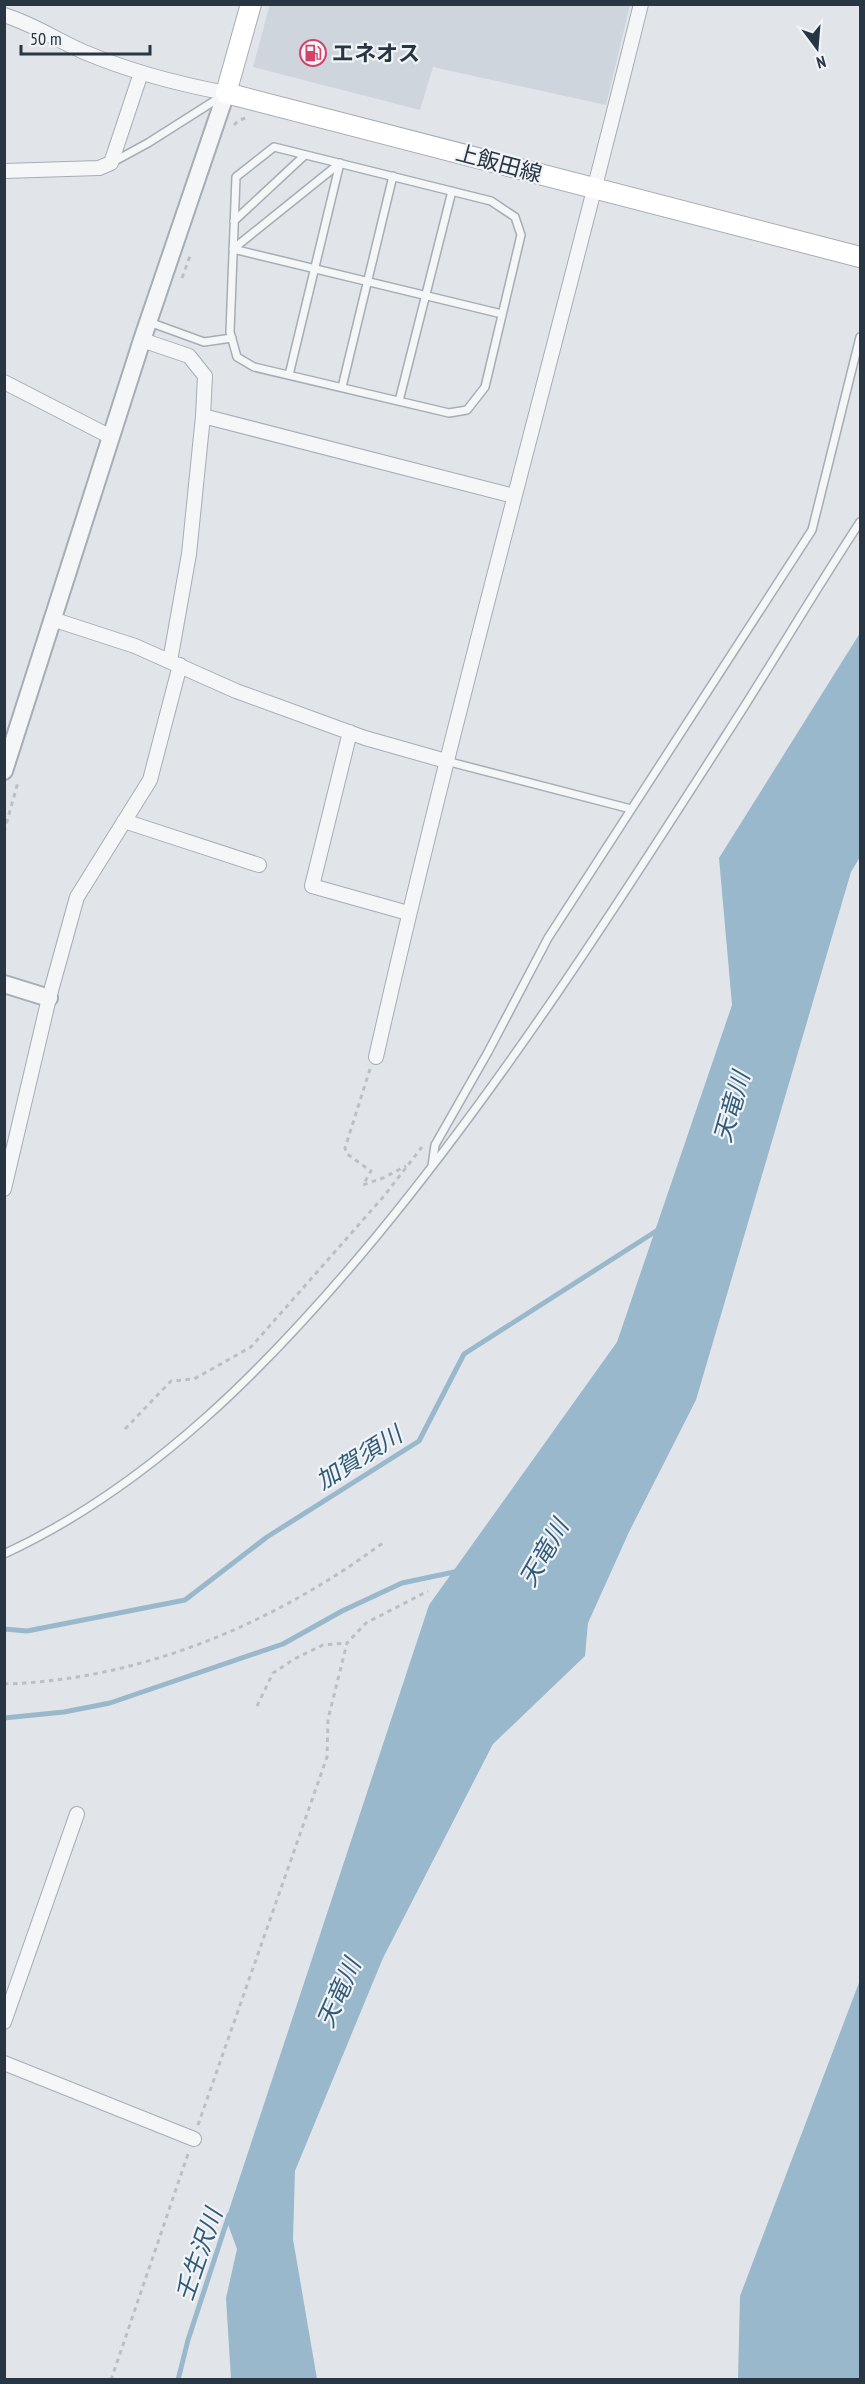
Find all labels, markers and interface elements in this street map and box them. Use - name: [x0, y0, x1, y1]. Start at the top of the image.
- scale bar: [21, 18, 150, 56]
- north arrow: [787, 18, 847, 78]
- text: 50 m: [30, 27, 62, 50]
- fuel station icon: エネオス: [298, 38, 328, 68]
- place label: エネオス: [332, 39, 420, 67]
- text: N: [814, 52, 828, 73]
- street label: 上飯田線: [453, 138, 545, 188]
- water label: 天竜川: [707, 1065, 757, 1146]
- water label: 加賀須川: [310, 1417, 410, 1496]
- water label: 天竜川: [512, 1511, 576, 1592]
- water label: 天竜川: [310, 1951, 369, 2032]
- water label: 壬生沢川: [168, 2202, 230, 2305]

